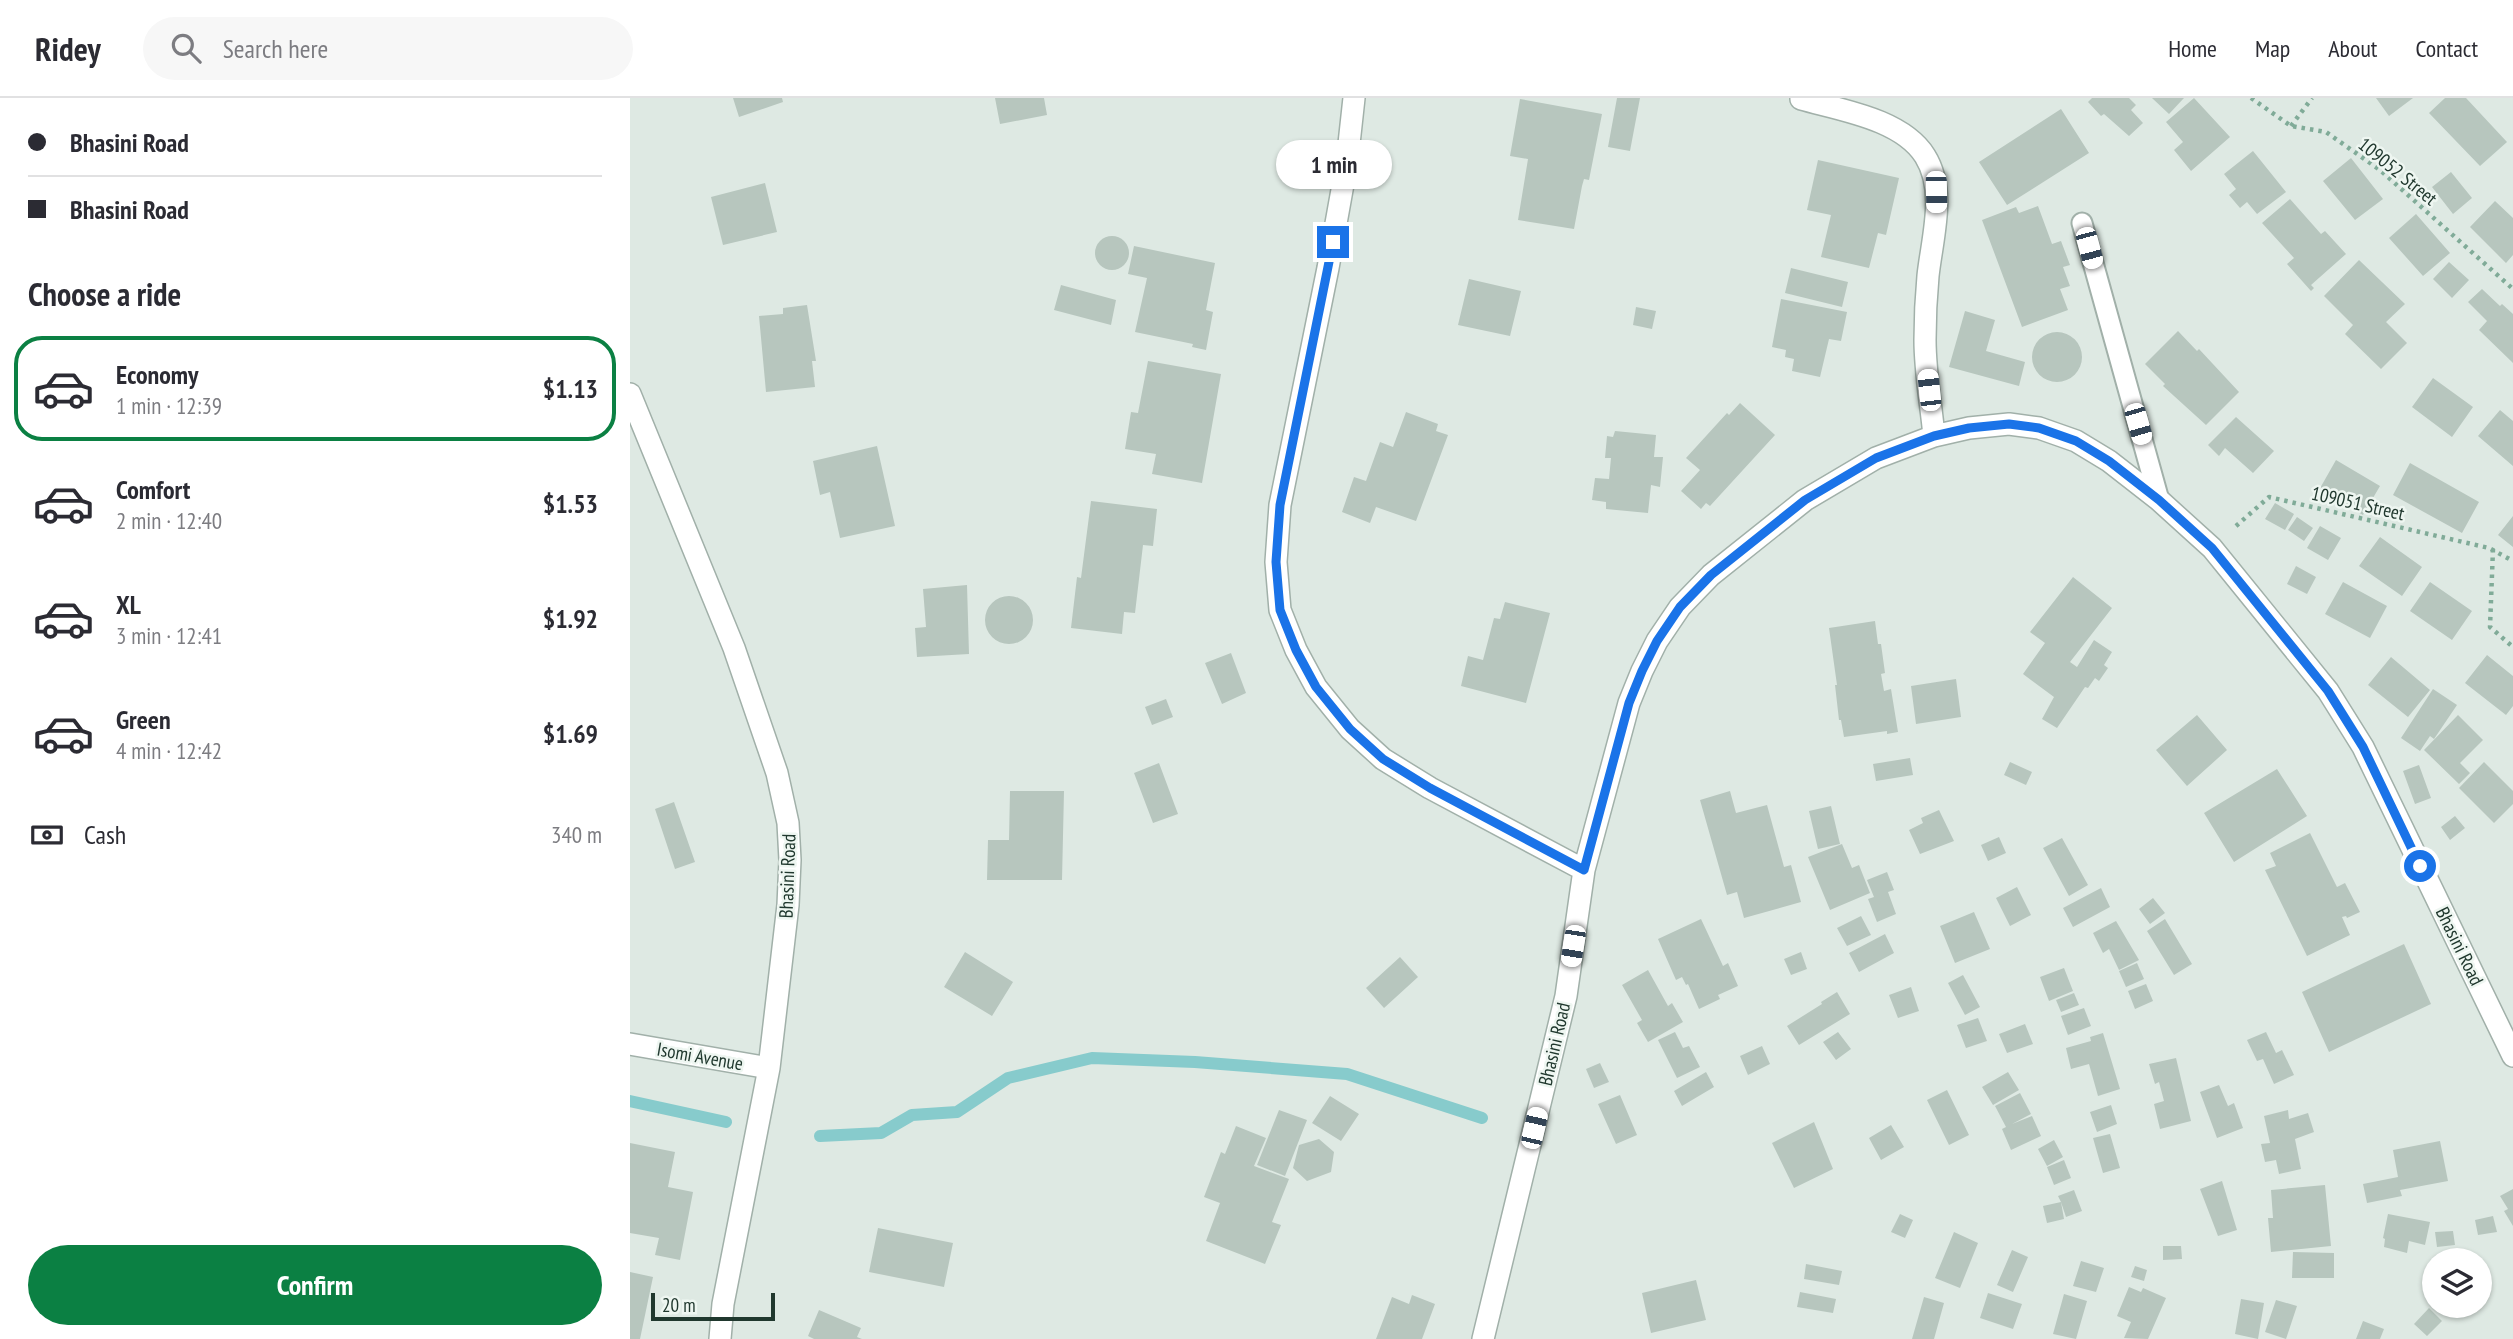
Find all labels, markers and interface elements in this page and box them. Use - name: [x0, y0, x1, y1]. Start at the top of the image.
- search box: [143, 17, 633, 80]
- text: Ridey: [35, 27, 101, 70]
- icon: search: [167, 29, 205, 67]
- text: Search here: [223, 32, 328, 65]
- text: Home: [2168, 33, 2217, 64]
- text: Map: [2255, 33, 2290, 64]
- text: About: [2328, 33, 2377, 64]
- text: Contact: [2415, 33, 2478, 64]
- text: Bhasini Road: [70, 126, 189, 159]
- street label: 109052 Street: [2354, 132, 2443, 211]
- callout: 1 min: [1275, 141, 1391, 190]
- text: 1 min: [1311, 150, 1357, 179]
- car: [1926, 171, 1947, 213]
- text: Bhasini Road: [70, 193, 189, 226]
- car: [2074, 225, 2105, 271]
- route end: [1317, 226, 1349, 258]
- text: Choose a ride: [28, 273, 181, 315]
- icon: car: [32, 357, 95, 420]
- text: Economy: [116, 358, 198, 391]
- car: [1917, 368, 1942, 412]
- text: $1.13: [543, 372, 598, 405]
- text: 1 min · 12:39: [116, 391, 222, 420]
- car: [2123, 401, 2154, 447]
- icon: car: [32, 472, 95, 535]
- text: Comfort: [116, 473, 190, 506]
- street label: 109051 Street: [2309, 481, 2408, 526]
- text: $1.53: [543, 487, 598, 520]
- text: 2 min · 12:40: [116, 506, 222, 535]
- icon: car: [32, 587, 95, 650]
- text: XL: [116, 588, 141, 621]
- text: $1.92: [543, 602, 598, 635]
- text: 3 min · 12:41: [116, 621, 222, 650]
- icon: car: [32, 702, 95, 765]
- text: Green: [116, 703, 171, 736]
- text: $1.69: [543, 717, 598, 750]
- text: 4 min · 12:42: [116, 736, 222, 765]
- icon: cash: [28, 816, 66, 854]
- text: Cash: [84, 818, 126, 851]
- text: 340 m: [551, 820, 602, 849]
- street label: Bhasini Road: [774, 833, 800, 919]
- route start: [2404, 850, 2436, 882]
- street label: Bhasini Road: [2431, 903, 2489, 989]
- car: [1560, 924, 1587, 968]
- street label: Bhasini Road: [1533, 1000, 1575, 1088]
- street label: Isomi Avenue: [655, 1037, 745, 1075]
- car: [1520, 1105, 1549, 1151]
- button: Confirm: [28, 1245, 602, 1325]
- map controls: [2422, 1248, 2492, 1318]
- button: layers: [2422, 1248, 2492, 1318]
- scale bar: [651, 1290, 775, 1322]
- text: 20 m: [662, 1293, 696, 1317]

